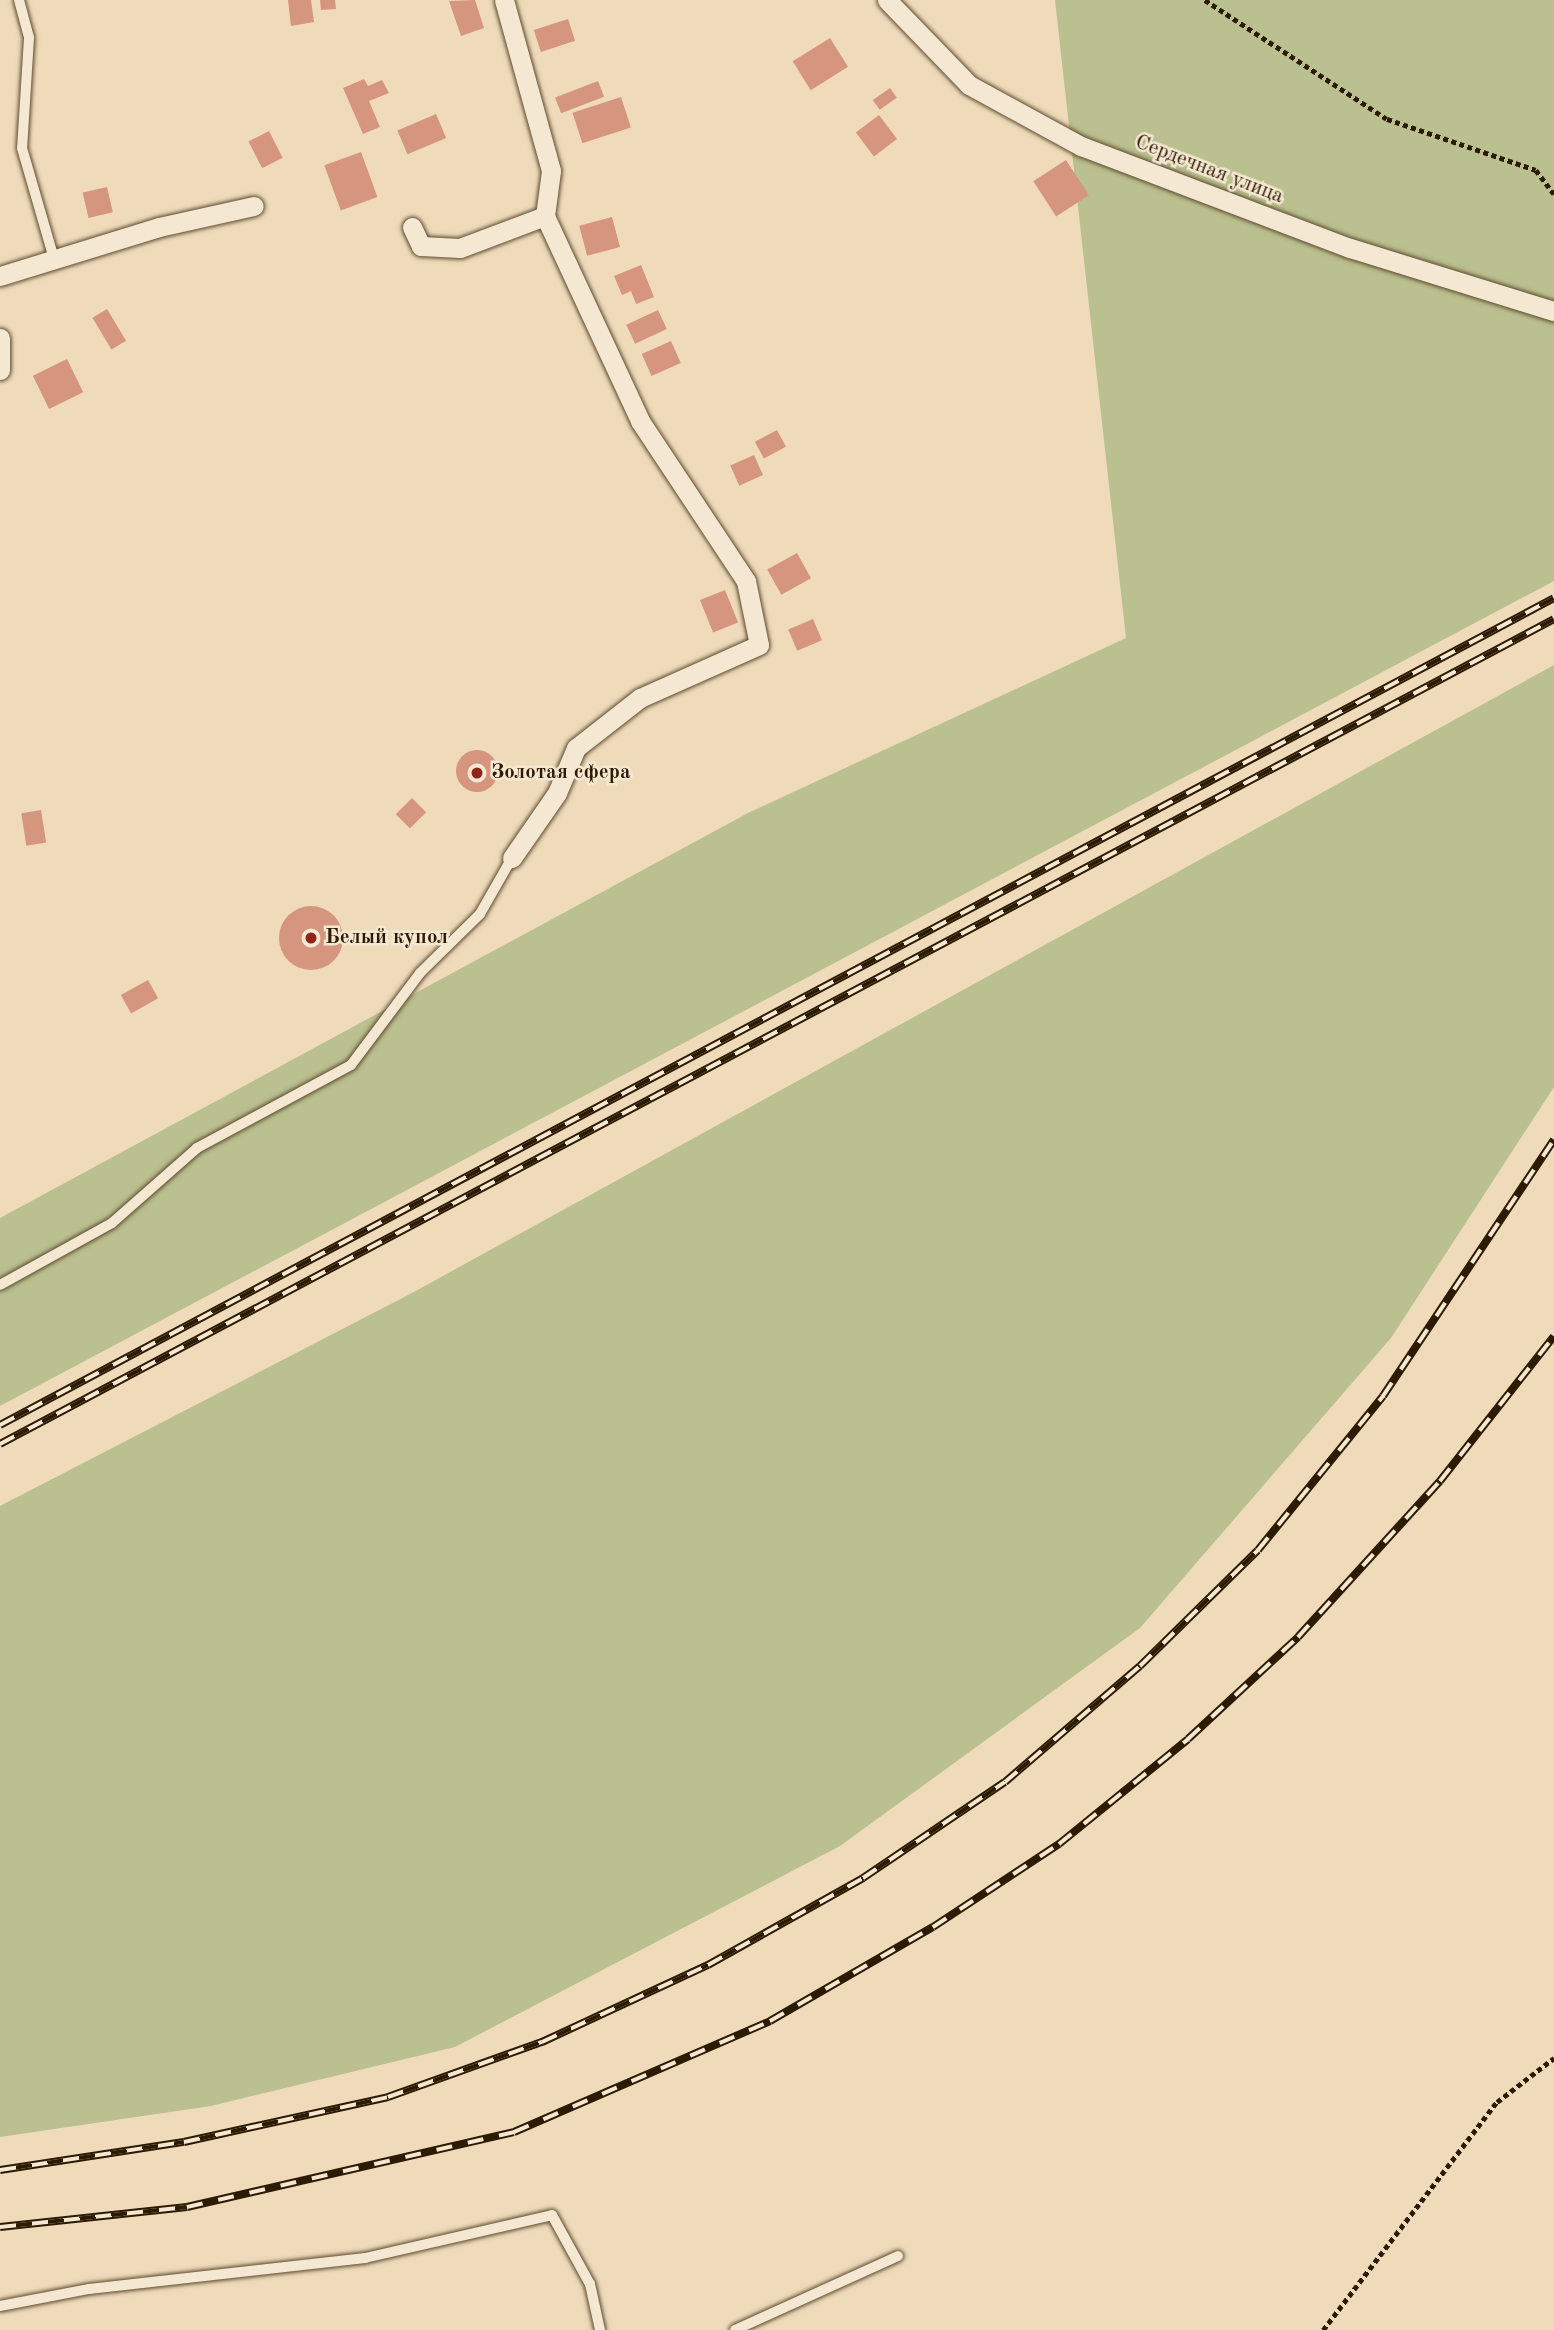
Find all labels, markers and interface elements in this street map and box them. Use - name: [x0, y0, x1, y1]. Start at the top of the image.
- street label: Сердечная улица: [1131, 130, 1287, 210]
- place label: Золотая сфера: [491, 760, 631, 786]
- marker: Золотая сфера: [469, 765, 485, 781]
- place label: Белый купол: [325, 925, 448, 951]
- marker: Белый купол: [303, 930, 319, 946]

